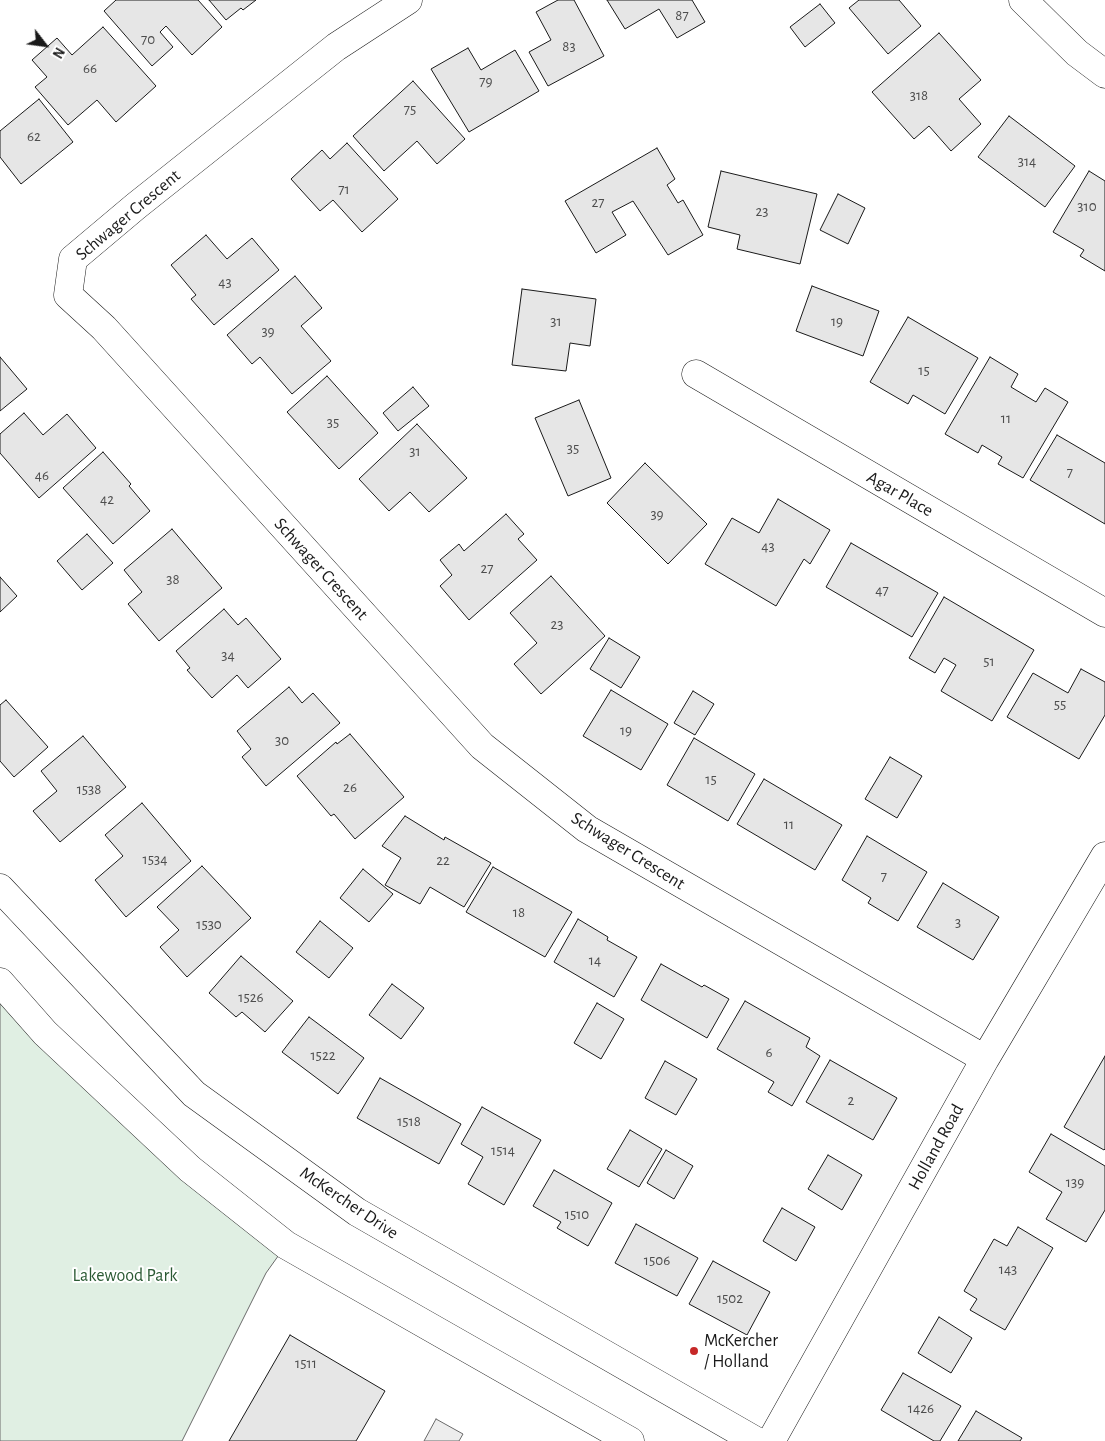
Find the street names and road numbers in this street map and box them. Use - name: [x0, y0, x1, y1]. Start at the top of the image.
- street label: Schwager Crescent: [71, 165, 185, 265]
- street label: Agar Place: [863, 466, 937, 522]
- street label: Schwager Crescent: [269, 513, 373, 625]
- street label: Schwager Crescent: [567, 807, 689, 895]
- street label: Holland Road: [903, 1100, 969, 1194]
- street label: McKercher Drive: [295, 1162, 403, 1244]

